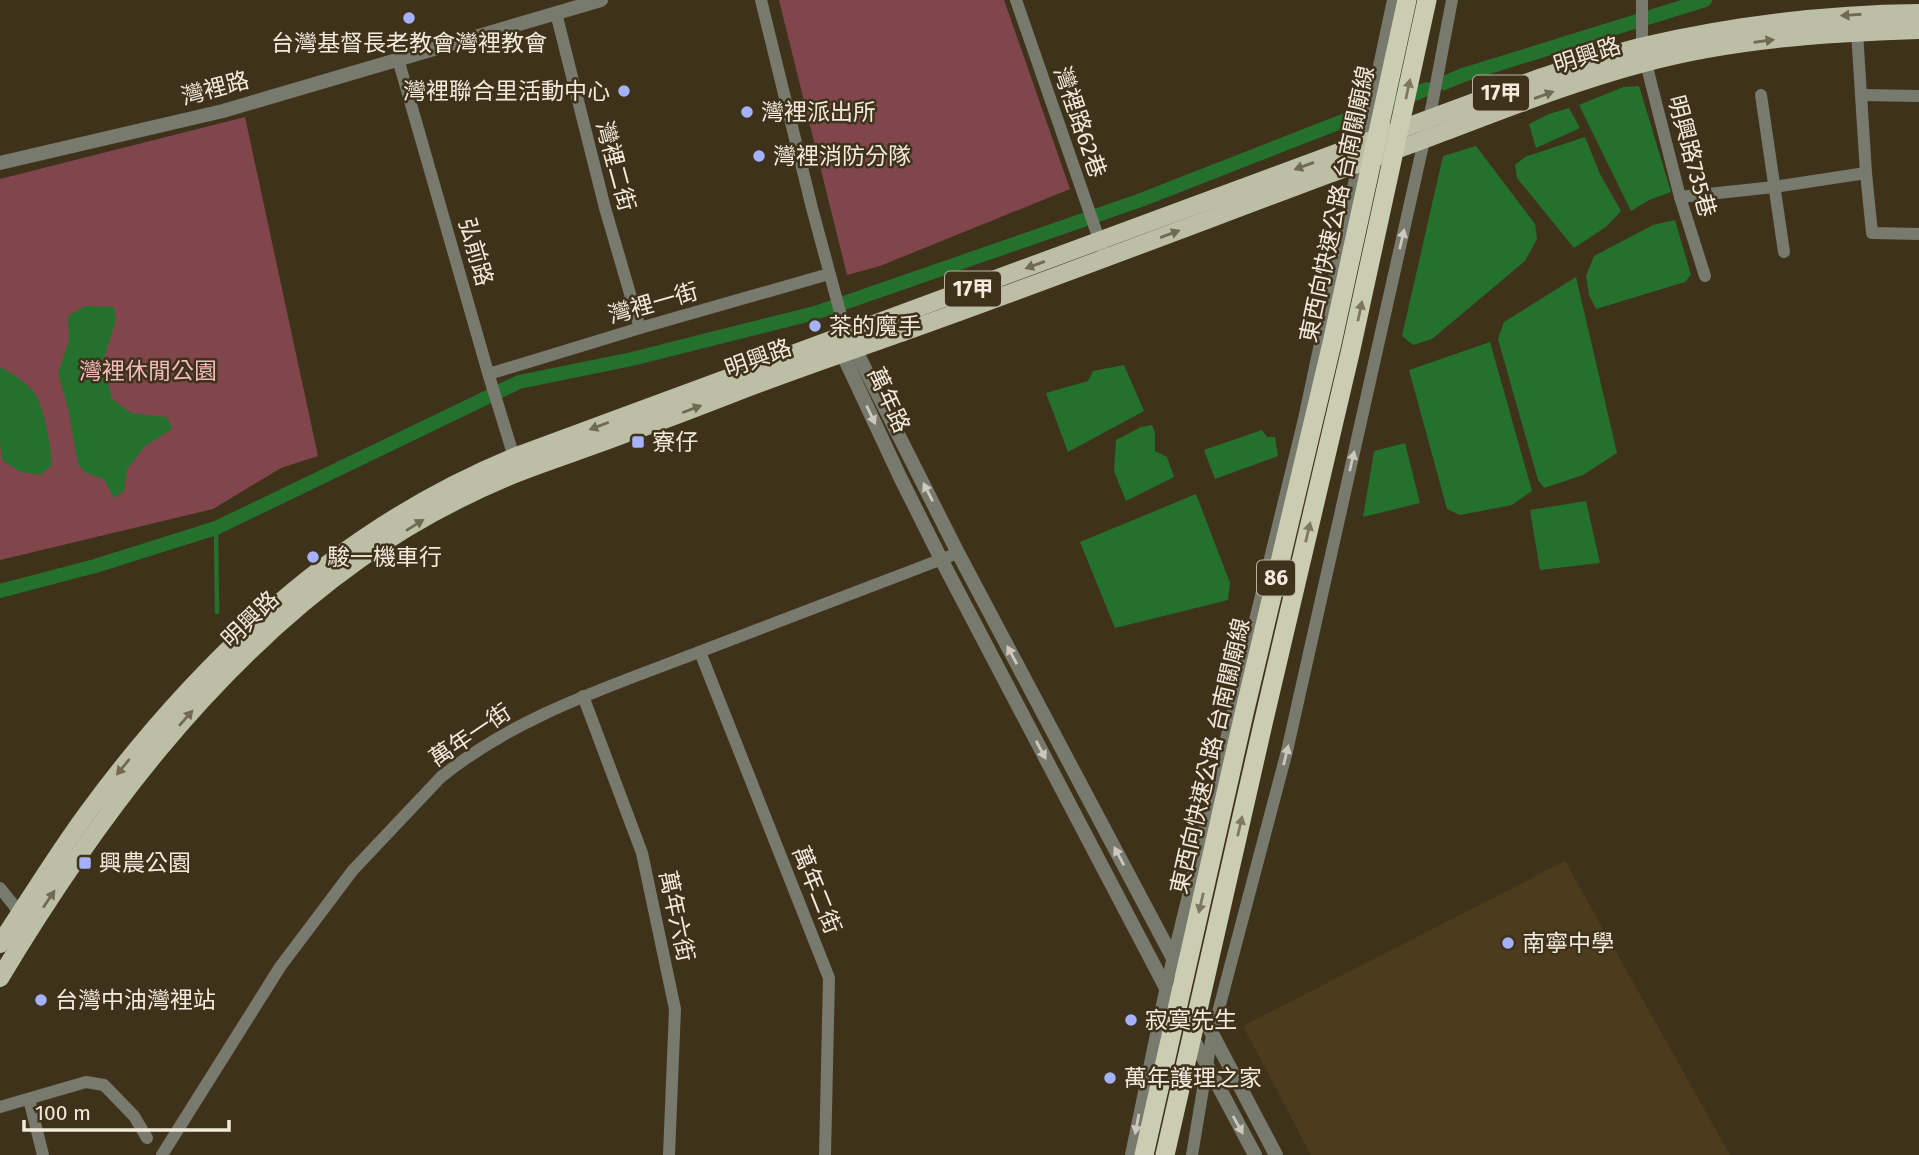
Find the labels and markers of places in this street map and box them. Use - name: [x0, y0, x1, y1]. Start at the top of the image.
- marker: 台灣基督長老教會灣裡教會: [401, 10, 417, 26]
- place label: 台灣基督長老教會灣裡教會: [271, 29, 547, 57]
- place label: 灣裡聯合里活動中心: [403, 77, 610, 105]
- marker: 灣裡聯合里活動中心: [616, 83, 632, 99]
- place label: 灣裡派出所: [761, 98, 876, 126]
- marker: 灣裡派出所: [739, 104, 755, 120]
- place label: 灣裡消防分隊: [773, 142, 911, 170]
- marker: 灣裡消防分隊: [751, 148, 767, 164]
- place label: 茶的魔手: [829, 312, 921, 340]
- marker: 茶的魔手: [807, 318, 823, 334]
- place label: 寮仔: [652, 428, 698, 456]
- marker: 寮仔: [630, 434, 646, 450]
- place label: 駿一機車行: [327, 543, 442, 571]
- marker: 駿一機車行: [305, 549, 321, 565]
- place label: 興農公園: [99, 849, 191, 877]
- marker: 興農公園: [77, 855, 93, 871]
- place label: 南寧中學: [1522, 929, 1614, 957]
- marker: 南寧中學: [1500, 935, 1516, 951]
- place label: 台灣中油灣裡站: [55, 986, 216, 1014]
- marker: 台灣中油灣裡站: [33, 992, 49, 1008]
- place label: 寂寞先生: [1145, 1006, 1237, 1034]
- marker: 寂寞先生: [1123, 1012, 1139, 1028]
- place label: 萬年護理之家: [1124, 1064, 1262, 1092]
- marker: 萬年護理之家: [1102, 1070, 1118, 1086]

